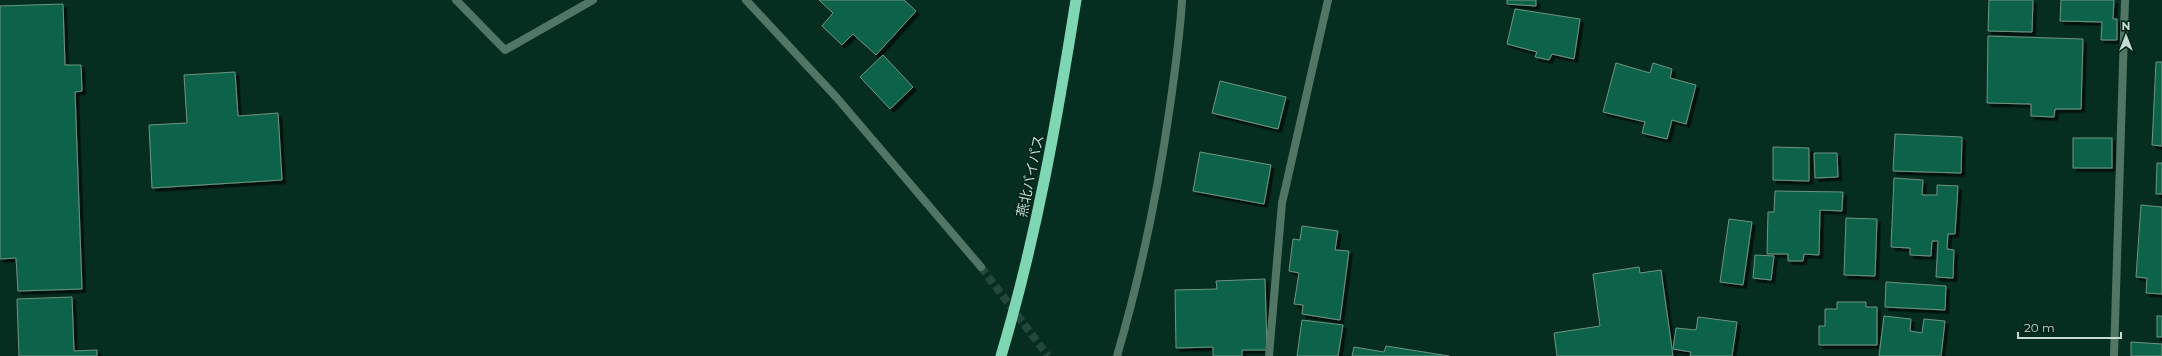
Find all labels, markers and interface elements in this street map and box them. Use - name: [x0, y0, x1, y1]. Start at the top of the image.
- north arrow: [2106, 16, 2146, 56]
- text: N: [2122, 19, 2130, 33]
- street label: 燕北バイパス: [1012, 133, 1048, 219]
- scale bar: [2018, 314, 2121, 340]
- text: 20 m: [2024, 320, 2055, 335]

